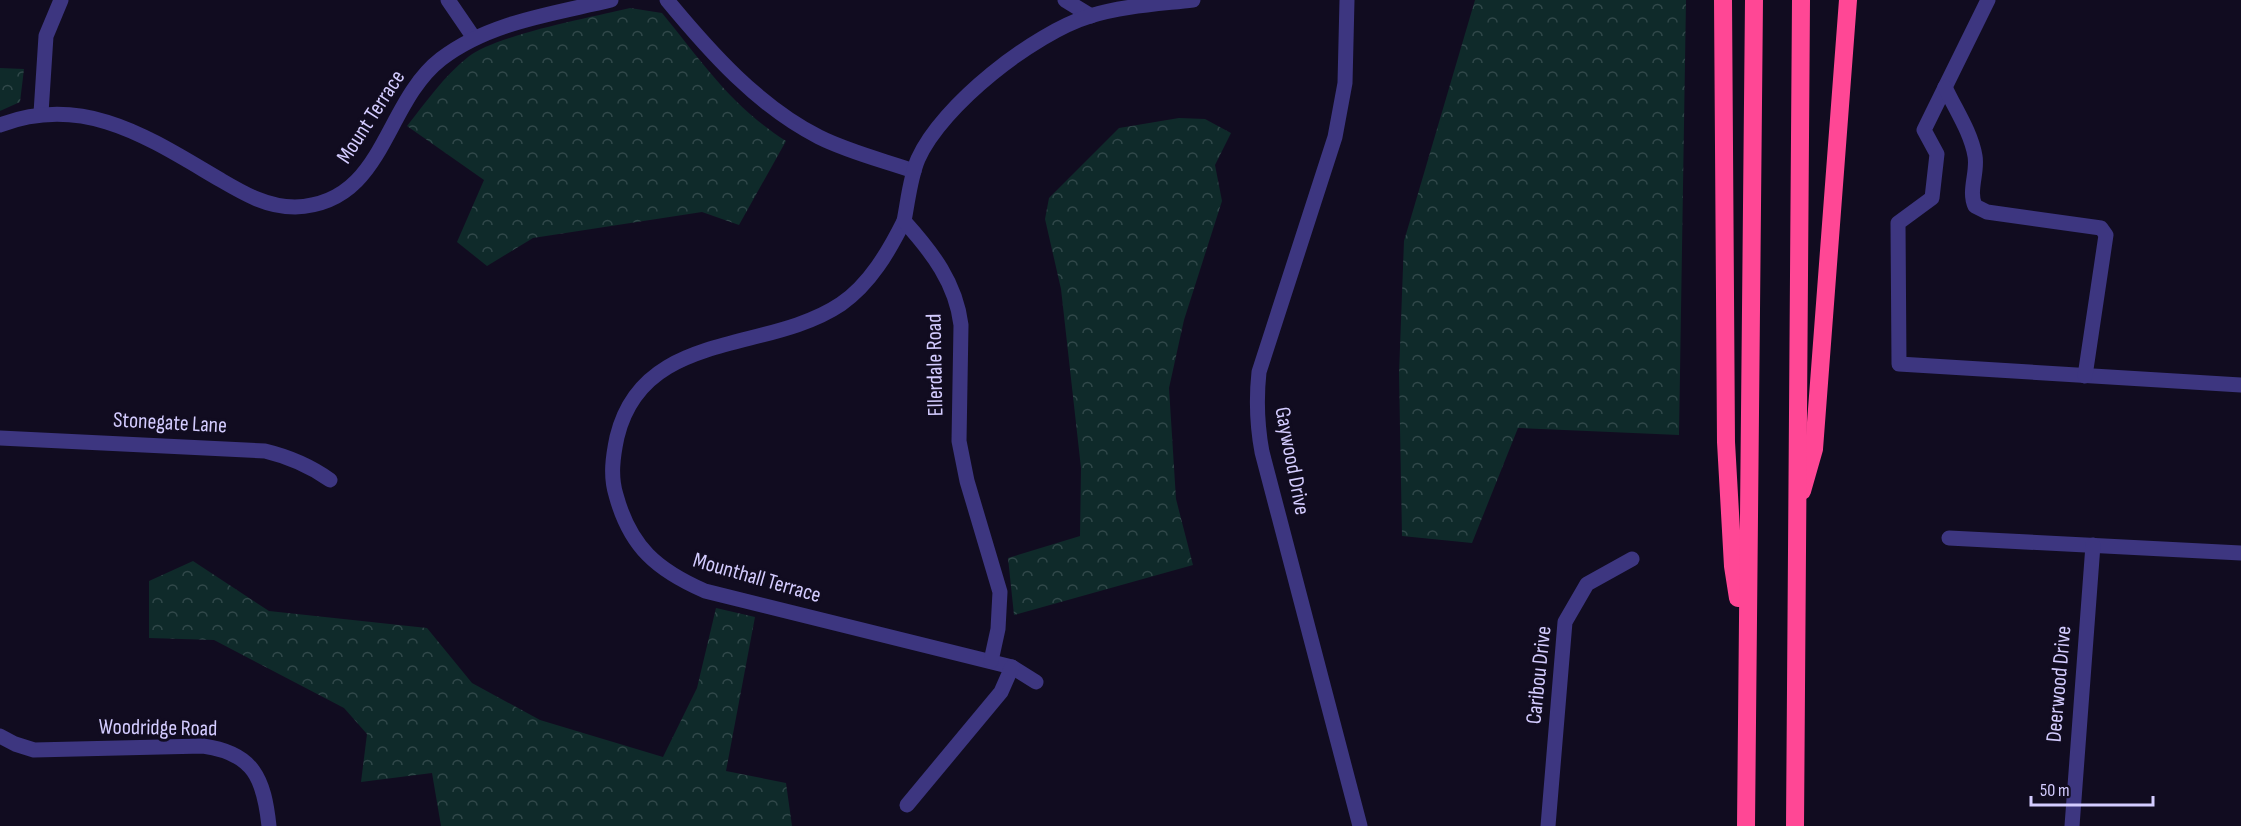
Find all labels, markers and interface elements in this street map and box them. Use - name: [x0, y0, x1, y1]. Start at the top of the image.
- street label: Mount Terrace: [331, 65, 411, 169]
- street label: Ellerdale Road: [921, 313, 949, 417]
- street label: Gaywood Drive: [1268, 405, 1316, 517]
- street label: Stonegate Lane: [112, 407, 228, 439]
- street label: Mounthall Terrace: [690, 547, 824, 609]
- street label: Caribou Drive: [1520, 625, 1558, 725]
- street label: Deerwood Drive: [2040, 625, 2078, 743]
- street label: Woodridge Road: [98, 713, 218, 743]
- scale bar: [2031, 769, 2152, 807]
- text: 50 m: [2040, 780, 2070, 801]

